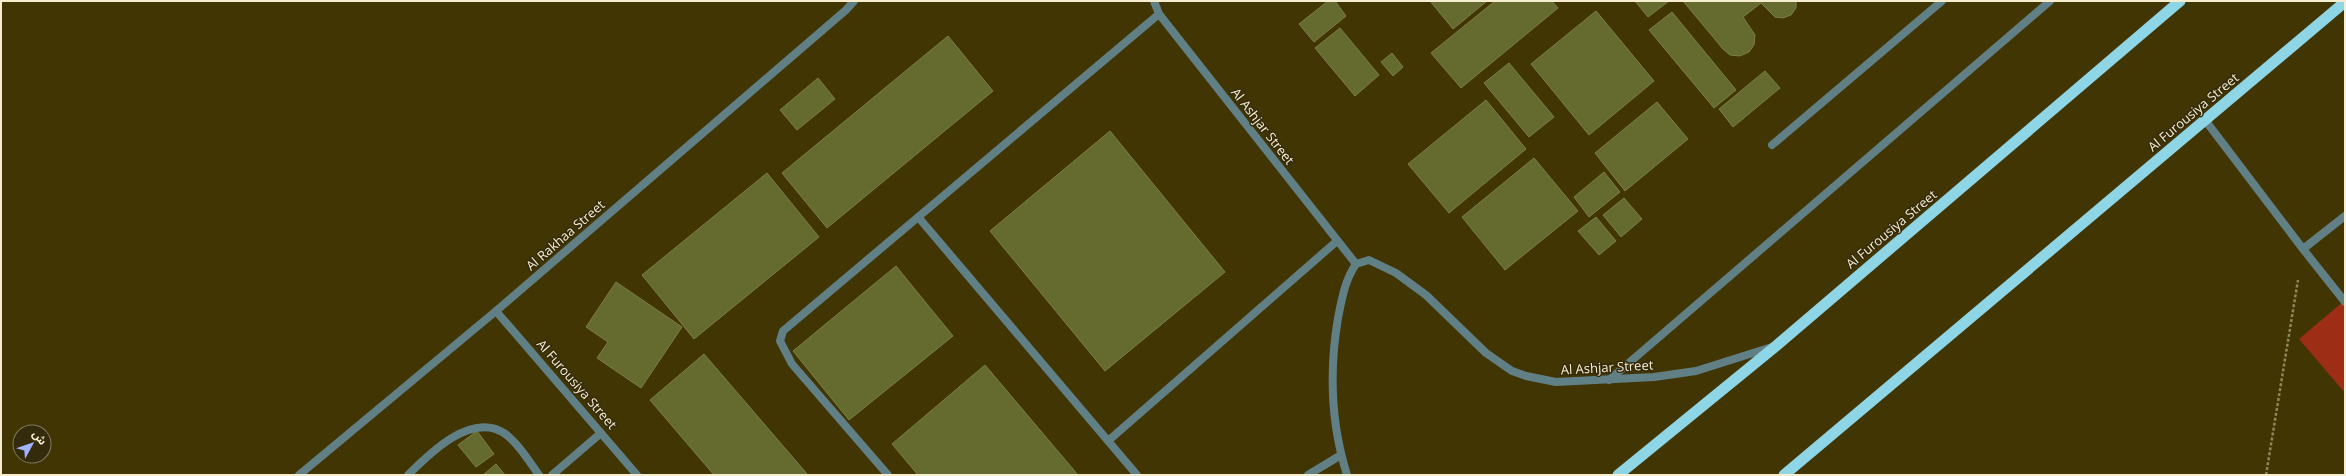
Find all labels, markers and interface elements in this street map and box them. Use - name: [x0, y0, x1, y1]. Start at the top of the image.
- street label: Al Furousiya Street: [2144, 68, 2243, 155]
- street label: Al Ashjar Street: [1227, 84, 1299, 168]
- street label: Al Furousiya Street: [1842, 185, 1941, 272]
- street label: Al Rakhaa Street: [522, 195, 609, 274]
- street label: Al Furousiya Street: [533, 335, 621, 433]
- street label: Al Ashjar Street: [1560, 356, 1654, 378]
- north arrow: [12, 424, 52, 464]
- text: ش: [29, 427, 51, 448]

